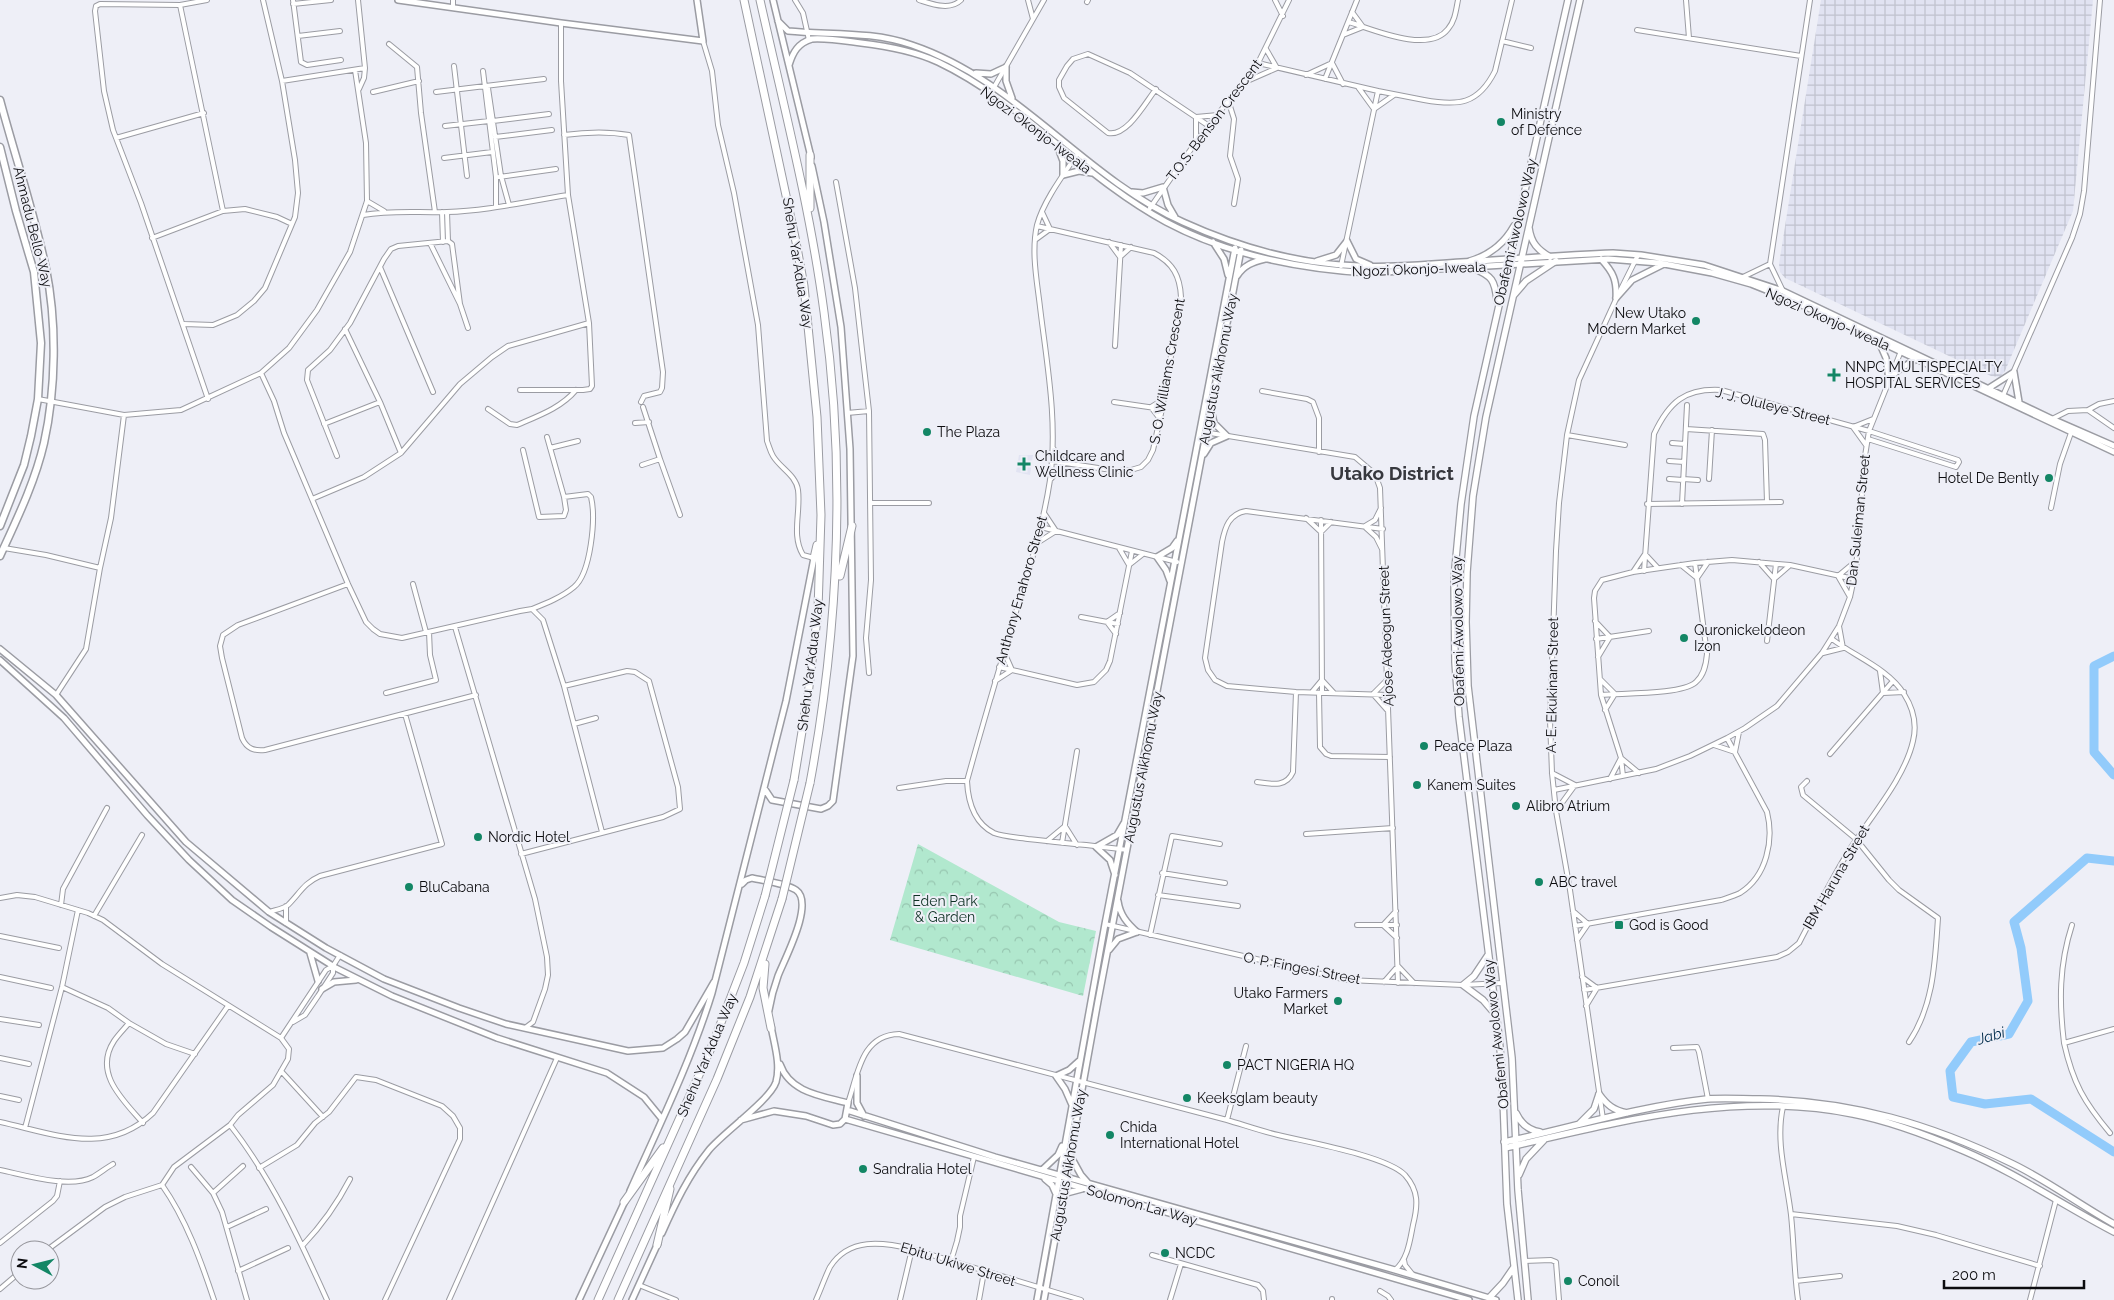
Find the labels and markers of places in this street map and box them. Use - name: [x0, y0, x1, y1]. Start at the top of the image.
- place label: Ministry of Defence: [1511, 106, 1582, 138]
- marker: Ministry of Defence: [1495, 116, 1507, 128]
- place label: New Utako Modern Market: [1587, 305, 1686, 337]
- marker: New Utako Modern Market: [1690, 315, 1702, 327]
- place label: NNPC MULTISPECIALTY HOSPITAL SERVICES: [1845, 359, 2002, 391]
- marker: NNPC MULTISPECIALTY HOSPITAL SERVICES: [1827, 368, 1841, 382]
- place label: The Plaza: [937, 424, 1000, 440]
- marker: The Plaza: [921, 426, 933, 438]
- place label: Childcare and Wellness Clinic: [1035, 448, 1134, 480]
- marker: Childcare and Wellness Clinic: [1017, 457, 1031, 471]
- place label: Hotel De Bently: [1938, 470, 2039, 486]
- marker: Hotel De Bently: [2043, 472, 2055, 484]
- place label: Quronickelodeon Izon: [1694, 622, 1806, 654]
- marker: Quronickelodeon Izon: [1678, 632, 1690, 644]
- place label: Peace Plaza: [1434, 738, 1513, 754]
- marker: Peace Plaza: [1418, 740, 1430, 752]
- place label: Kanem Suites: [1427, 777, 1516, 793]
- marker: Kanem Suites: [1411, 779, 1423, 791]
- place label: Alibro Atrium: [1526, 798, 1610, 814]
- marker: Alibro Atrium: [1510, 800, 1522, 812]
- place label: Nordic Hotel: [488, 829, 570, 845]
- marker: Nordic Hotel: [472, 831, 484, 843]
- place label: ABC travel: [1549, 874, 1617, 890]
- marker: ABC travel: [1533, 876, 1545, 888]
- place label: BluCabana: [419, 879, 490, 895]
- marker: BluCabana: [403, 881, 415, 893]
- place label: God is Good: [1629, 917, 1708, 933]
- marker: God is Good: [1613, 919, 1625, 931]
- place label: Utako Farmers Market: [1234, 985, 1328, 1017]
- marker: Utako Farmers Market: [1332, 995, 1344, 1007]
- place label: PACT NIGERIA HQ: [1237, 1057, 1354, 1073]
- marker: PACT NIGERIA HQ: [1221, 1059, 1233, 1071]
- place label: Keeksglam beauty: [1197, 1090, 1318, 1106]
- marker: Keeksglam beauty: [1181, 1092, 1193, 1104]
- place label: Chida International Hotel: [1120, 1119, 1239, 1151]
- marker: Chida International Hotel: [1104, 1129, 1116, 1141]
- place label: Sandralia Hotel: [873, 1161, 972, 1177]
- marker: Sandralia Hotel: [857, 1163, 869, 1175]
- place label: NCDC: [1175, 1245, 1215, 1261]
- marker: NCDC: [1159, 1247, 1171, 1259]
- place label: Conoil: [1578, 1273, 1619, 1289]
- marker: Conoil: [1562, 1275, 1574, 1287]

